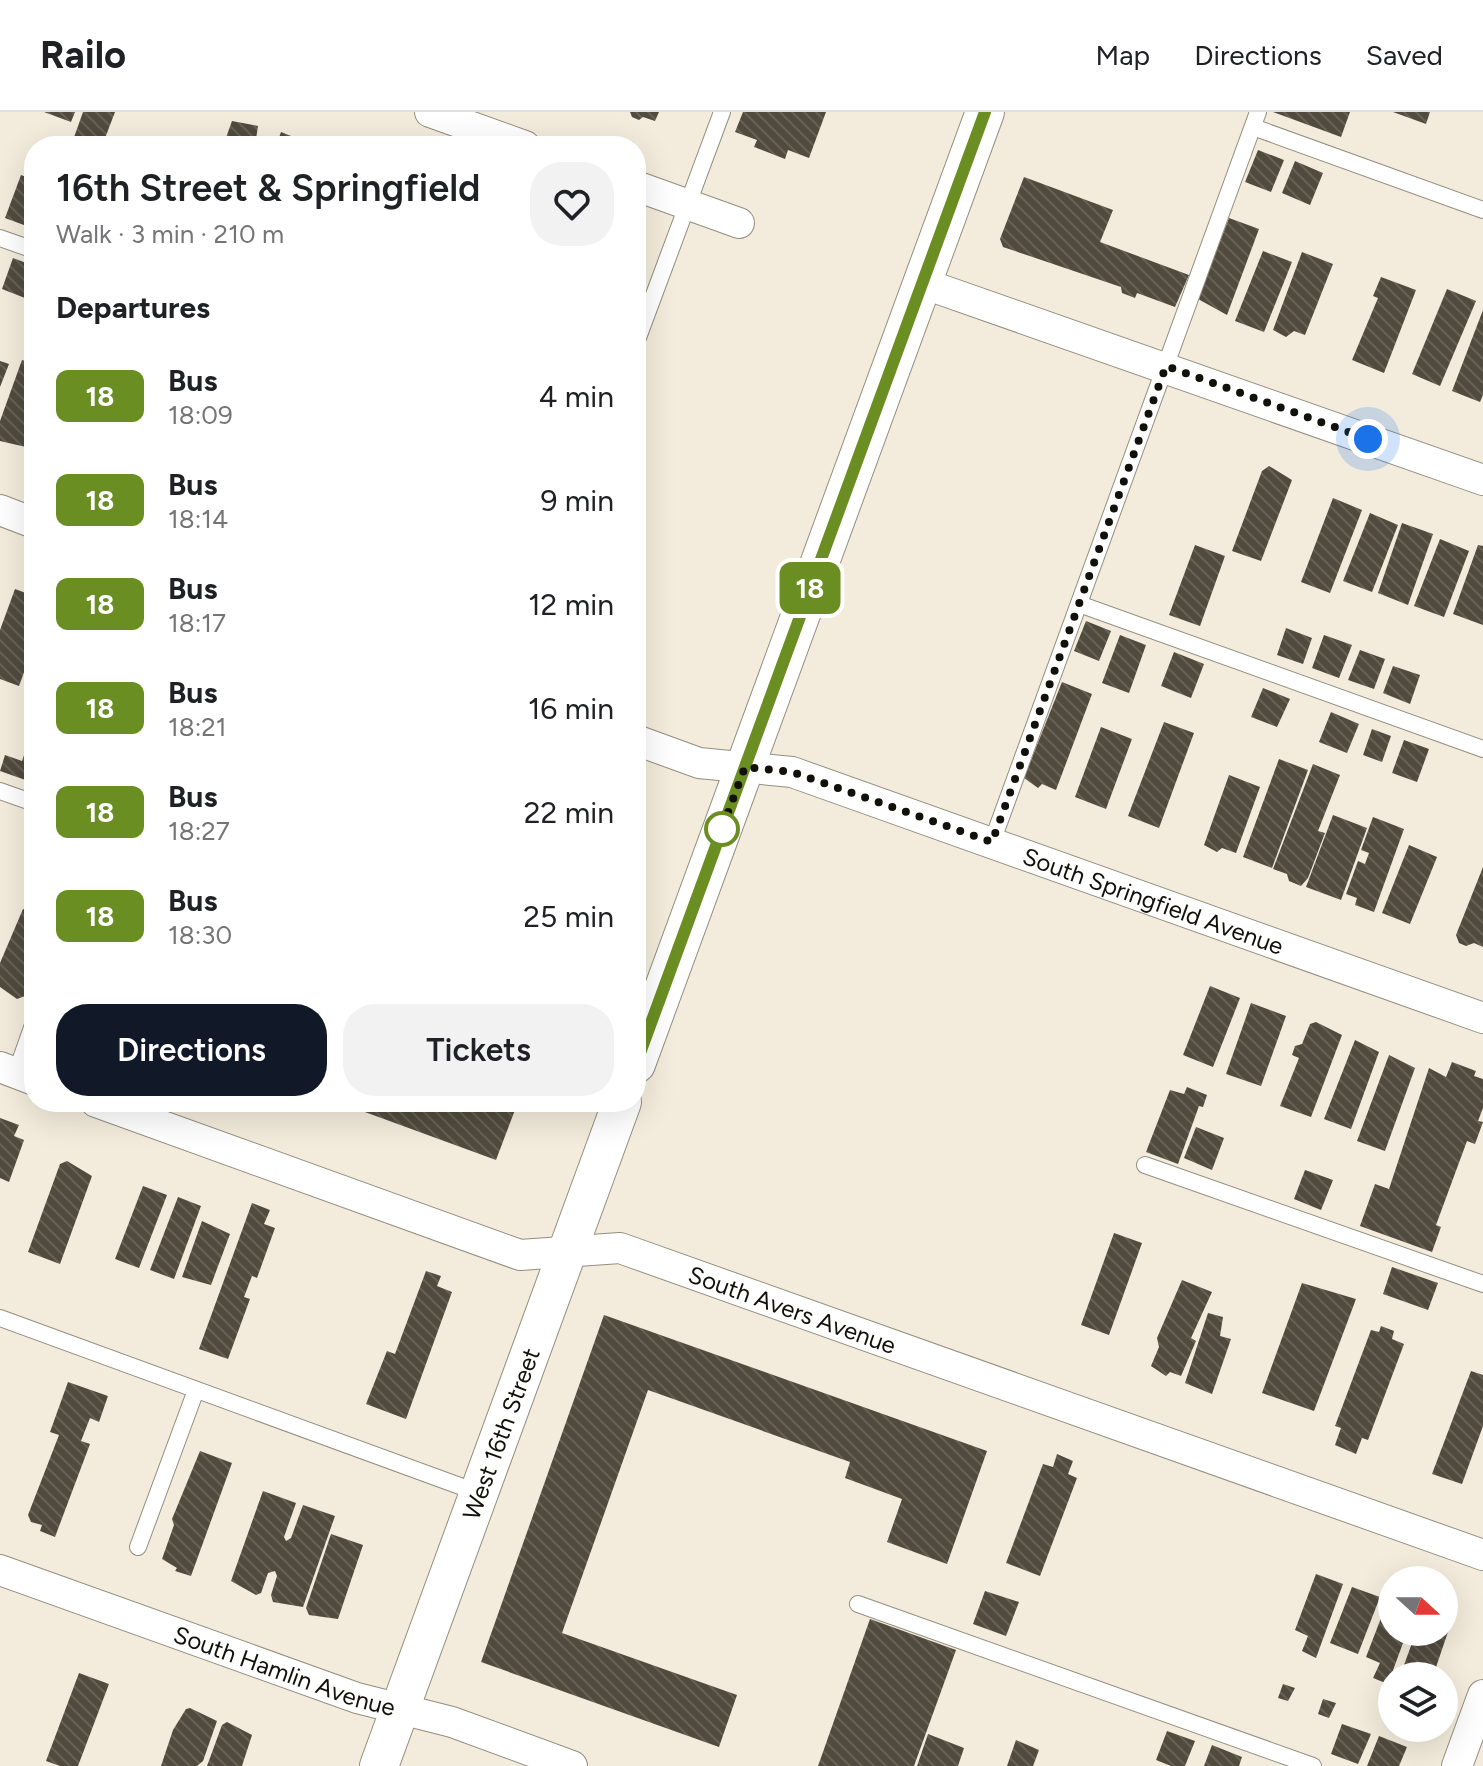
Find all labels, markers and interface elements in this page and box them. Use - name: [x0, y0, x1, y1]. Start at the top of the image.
- text: Railo: [40, 32, 126, 78]
- text: Map: [1096, 38, 1150, 72]
- text: Directions: [1194, 38, 1322, 72]
- text: Saved: [1366, 38, 1443, 72]
- button: heart: [530, 162, 614, 246]
- text: 16th Street & Springfield: [56, 165, 481, 211]
- text: Walk · 3 min · 210 m: [56, 218, 284, 250]
- text: Departures: [56, 289, 210, 326]
- text: Bus: [168, 362, 217, 399]
- text: 4 min: [539, 378, 614, 415]
- text: 18: [86, 379, 114, 413]
- text: 18:09: [168, 399, 233, 431]
- your location: [1348, 419, 1388, 459]
- text: Bus: [168, 466, 217, 503]
- text: 9 min: [540, 482, 614, 519]
- text: 18: [86, 483, 114, 517]
- text: 18:14: [168, 503, 228, 535]
- line badge: 18: [774, 562, 846, 614]
- text: Bus: [168, 570, 217, 607]
- text: 18: [796, 571, 824, 605]
- text: 12 min: [528, 586, 614, 623]
- text: 18: [86, 587, 114, 621]
- text: 18:17: [168, 607, 226, 639]
- text: Bus: [168, 674, 217, 711]
- text: 16 min: [528, 690, 614, 727]
- text: 18: [86, 691, 114, 725]
- text: 18:21: [168, 711, 227, 743]
- text: Bus: [168, 778, 217, 815]
- text: 22 min: [524, 794, 614, 831]
- text: 18: [86, 795, 114, 829]
- unlabelled marker: [705, 812, 739, 846]
- text: 18:27: [168, 815, 230, 847]
- street label: South Springfield Avenue: [1019, 841, 1288, 960]
- text: Bus: [168, 882, 217, 919]
- text: 25 min: [523, 898, 614, 935]
- text: 18: [86, 899, 114, 933]
- text: 18:30: [168, 919, 232, 951]
- button: Directions: [56, 1004, 327, 1096]
- button: Tickets: [343, 1004, 614, 1096]
- street label: South Avers Avenue: [685, 1259, 900, 1360]
- street label: West 16th Street: [456, 1344, 545, 1523]
- north arrow: [1378, 1566, 1458, 1646]
- map controls: [1378, 1566, 1458, 1742]
- street label: South Hamlin Avenue: [170, 1619, 398, 1722]
- button: layers: [1378, 1662, 1458, 1742]

